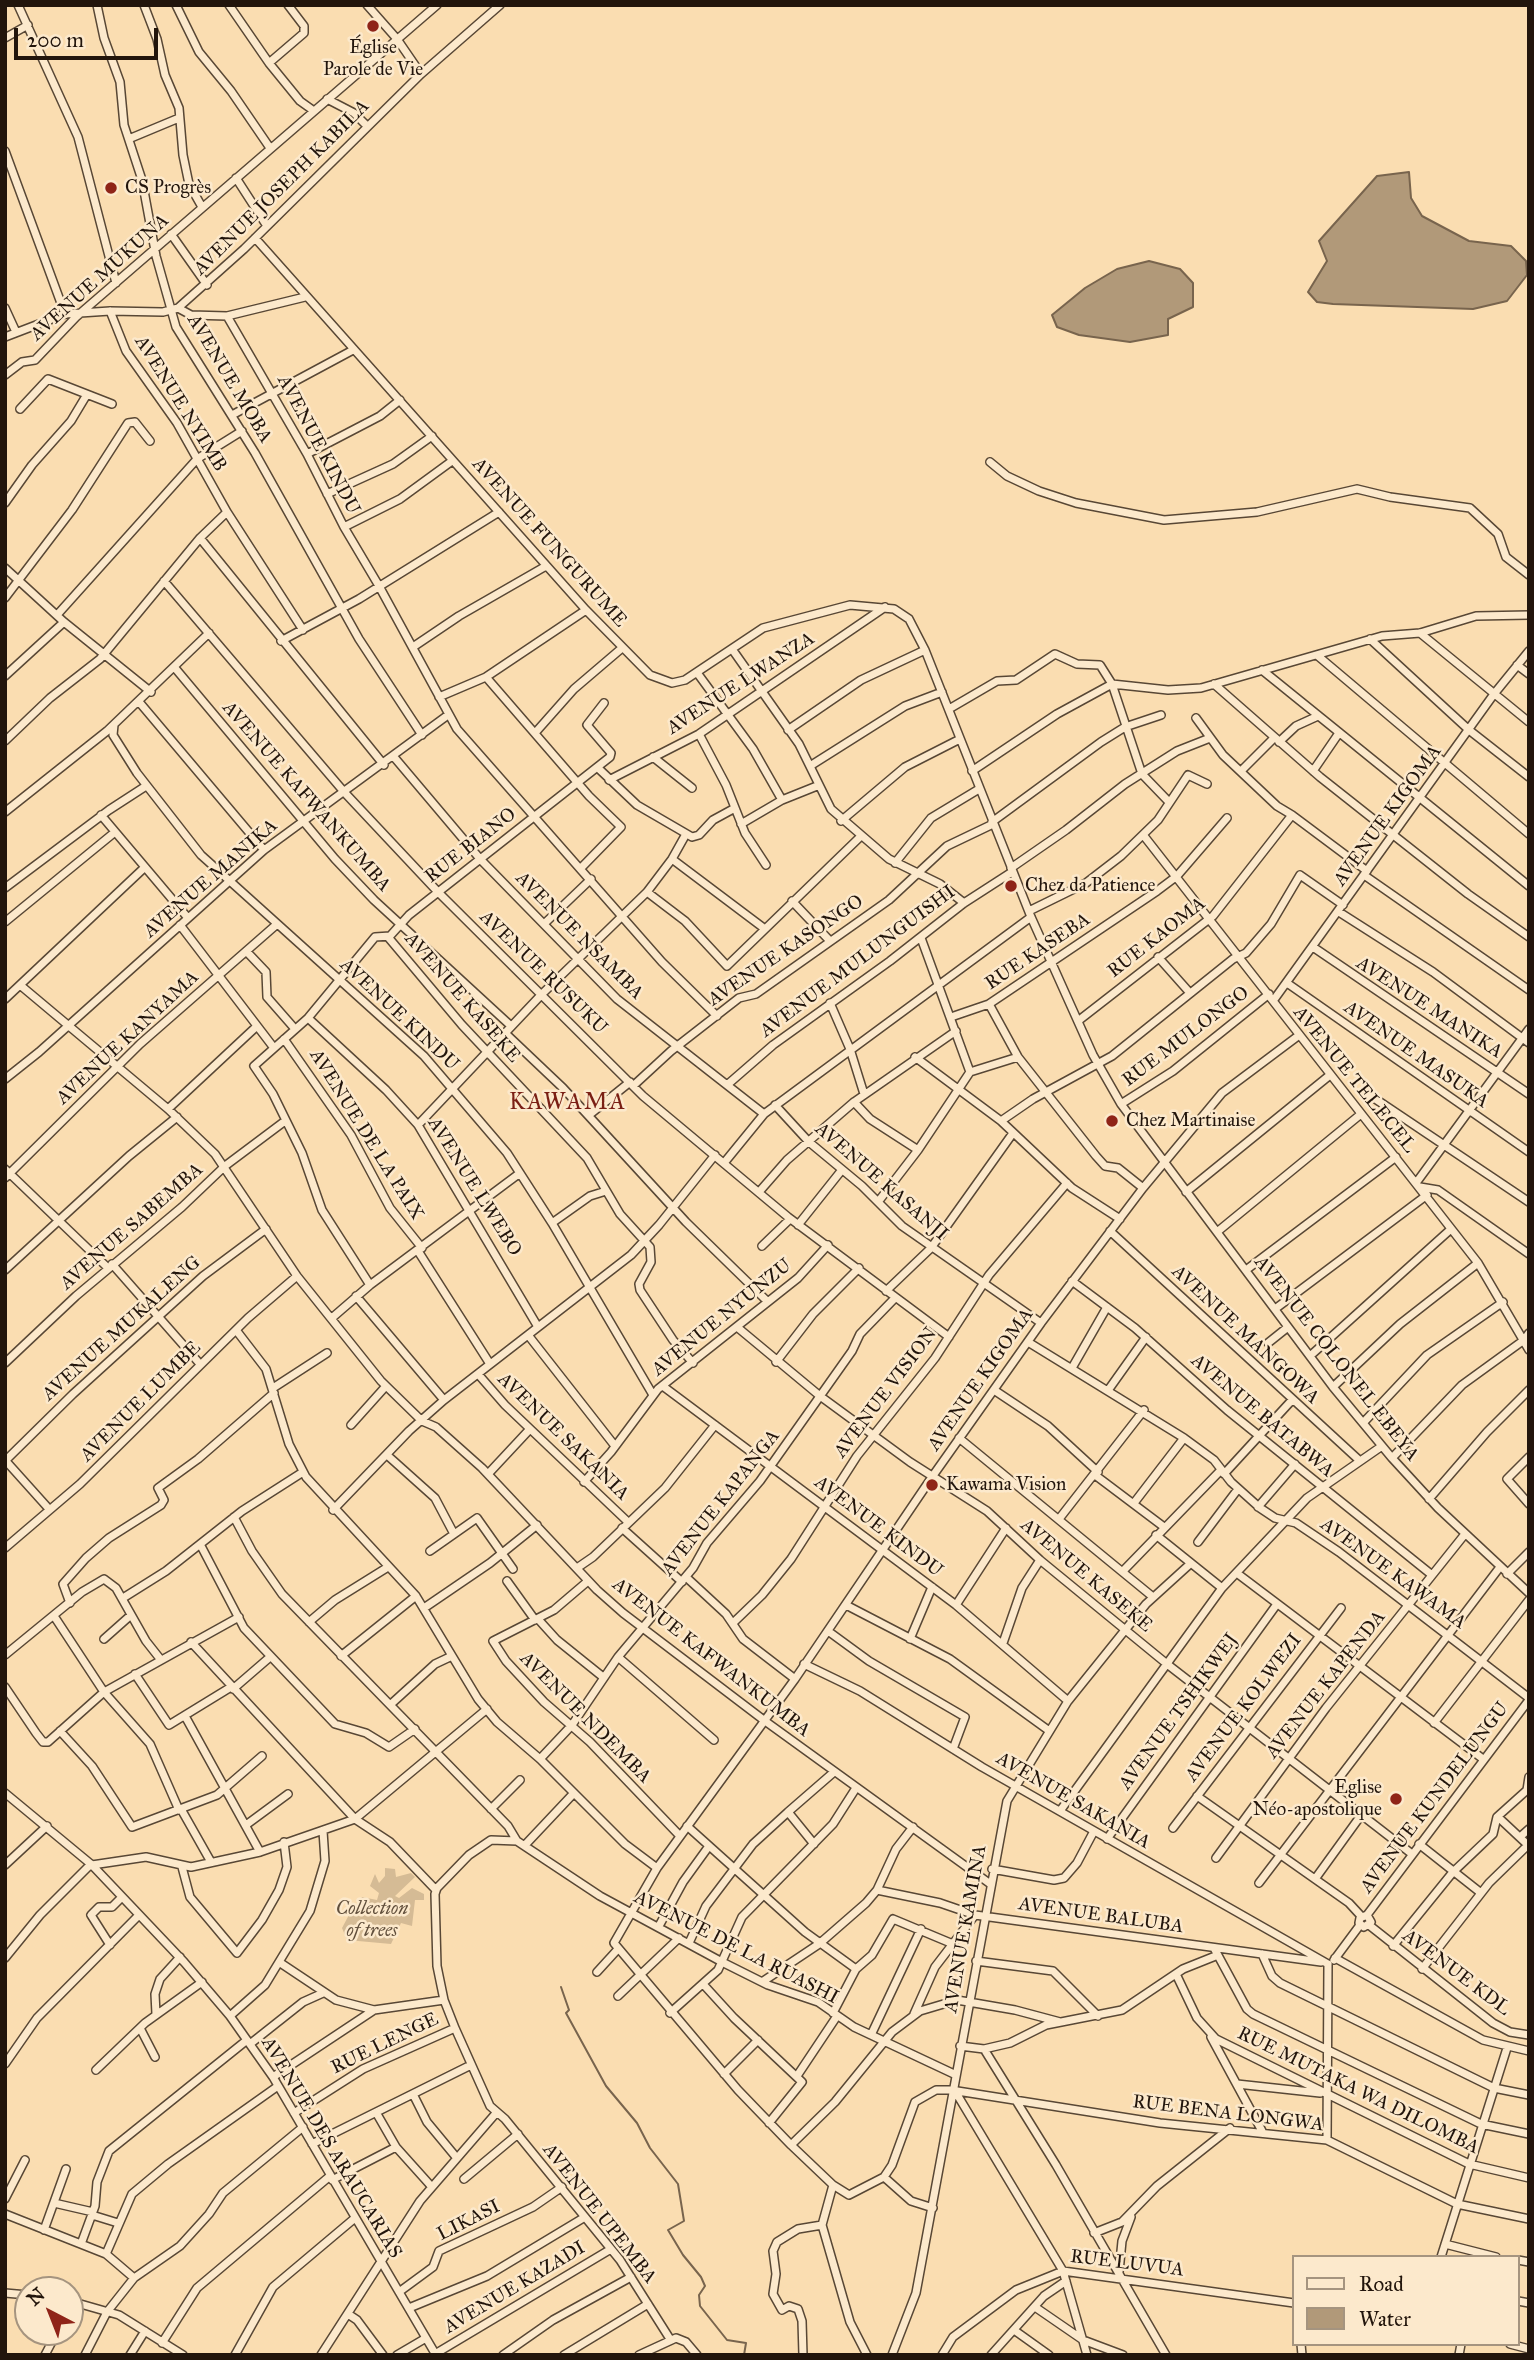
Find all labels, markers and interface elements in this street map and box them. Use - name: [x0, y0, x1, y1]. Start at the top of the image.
- scale bar: [18, 14, 161, 58]
- marker: Église Parole de Vie: [365, 18, 381, 34]
- text: 200 m: [27, 27, 84, 53]
- place label: Église Parole de Vie: [323, 37, 423, 81]
- street label: AVENUE JOSEPH KABILA: [189, 95, 375, 281]
- place label: CS Progrès: [125, 177, 211, 199]
- marker: CS Progrès: [103, 180, 119, 196]
- street label: AVENUE MUKUNA: [26, 210, 174, 346]
- street label: AVENUE MOBA: [182, 311, 276, 447]
- street label: AVENUE NYIMB: [129, 332, 231, 476]
- street label: AVENUE KINDU: [272, 371, 364, 519]
- street label: AVENUE FUNGURUME: [467, 454, 631, 632]
- street label: AVENUE LWANZA: [663, 628, 819, 740]
- street label: AVENUE KAFWANKUMBA: [217, 697, 395, 897]
- street label: AVENUE KIGOMA: [1329, 741, 1447, 891]
- street label: RUE BIANO: [421, 803, 521, 889]
- street label: AVENUE MANIKA: [139, 815, 283, 943]
- street label: AVENUE NSAMBA: [510, 867, 648, 1005]
- place label: Chez da Patience: [1025, 875, 1155, 897]
- marker: Chez da Patience: [1003, 878, 1019, 894]
- street label: AVENUE MULUNGUISHI: [756, 881, 960, 1043]
- street label: AVENUE KASONGO: [704, 890, 868, 1012]
- street label: RUE KAOMA: [1104, 893, 1210, 983]
- street label: AVENUE RUSUKU: [474, 906, 612, 1040]
- street label: RUE KASEBA: [981, 909, 1095, 995]
- street label: AVENUE KASEKE: [399, 928, 525, 1068]
- street label: AVENUE MANIKA: [1352, 952, 1506, 1064]
- street label: AVENUE KINDU: [335, 954, 463, 1076]
- street label: AVENUE KANYAMA: [52, 966, 204, 1110]
- street label: RUE MULONGO: [1118, 982, 1254, 1092]
- street label: AVENUE MASUKA: [1339, 996, 1493, 1114]
- street label: AVENUE TELECEL: [1288, 1002, 1420, 1158]
- street label: AVENUE DE LA PAIX: [304, 1045, 428, 1225]
- district label: KAWAMA: [510, 1089, 626, 1117]
- place label: Chez Martinaise: [1126, 1110, 1255, 1132]
- street label: AVENUE LWEBO: [422, 1113, 526, 1261]
- marker: Chez Martinaise: [1104, 1113, 1120, 1129]
- street label: AVENUE KASANJI: [810, 1118, 952, 1246]
- street label: AVENUE SABEMBA: [56, 1159, 208, 1295]
- street label: AVENUE MUKALENG: [38, 1252, 206, 1406]
- street label: AVENUE COLONEL EBEYA: [1249, 1252, 1423, 1466]
- street label: AVENUE NYUNZU: [647, 1255, 797, 1381]
- street label: AVENUE MANGOWA: [1167, 1261, 1323, 1409]
- street label: AVENUE KIGOMA: [923, 1304, 1039, 1456]
- street label: AVENUE VISION: [830, 1323, 942, 1463]
- street label: AVENUE LUMBE: [76, 1337, 206, 1467]
- street label: AVENUE BATABWA: [1186, 1350, 1338, 1482]
- street label: AVENUE SAKANIA: [492, 1368, 634, 1506]
- street label: AVENUE KAPANGA: [657, 1425, 785, 1581]
- street label: AVENUE KINDU: [809, 1471, 947, 1583]
- place label: Kawama Vision: [946, 1474, 1066, 1496]
- marker: Kawama Vision: [924, 1477, 940, 1493]
- street label: AVENUE KAWAMA: [1316, 1513, 1470, 1635]
- street label: AVENUE KASEKE: [1016, 1514, 1156, 1638]
- street label: AVENUE KAFWANKUMBA: [607, 1574, 815, 1742]
- street label: AVENUE KAPENDA: [1261, 1607, 1391, 1763]
- street label: AVENUE TSHIKWEJ: [1115, 1629, 1243, 1795]
- street label: AVENUE KOLWEZI: [1181, 1630, 1307, 1786]
- street label: AVENUE NDEMBA: [515, 1648, 655, 1788]
- street label: AVENUE KUNDELUNGU: [1356, 1698, 1514, 1898]
- street label: AVENUE SAKANIA: [992, 1748, 1154, 1854]
- place label: Eglise Néo-apostolique: [1253, 1777, 1382, 1821]
- marker: Eglise Néo-apostolique: [1388, 1791, 1404, 1807]
- street label: AVENUE KAMINA: [940, 1843, 992, 2015]
- street label: AVENUE DE LA RUASHI: [630, 1886, 842, 2010]
- street label: AVENUE BALUBA: [1017, 1893, 1185, 1939]
- park label: Collection of trees: [336, 1898, 408, 1942]
- street label: AVENUE KDL: [1398, 1925, 1514, 2021]
- street label: RUE LENGE: [328, 2008, 442, 2080]
- street label: RUE MUTAKA WA DILOMBA: [1233, 2022, 1483, 2160]
- street label: AVENUE DES ARAUCARIAS: [256, 2033, 406, 2263]
- street label: RUE BENA LONGWA: [1131, 2091, 1325, 2137]
- street label: AVENUE UPEMBA: [537, 2139, 661, 2289]
- street label: LIKASI: [434, 2196, 504, 2246]
- street label: AVENUE KAZADI: [440, 2237, 590, 2339]
- street label: RUE LUVUA: [1069, 2246, 1185, 2282]
- legend: [1292, 2255, 1520, 2346]
- text: Road: [1359, 2271, 1404, 2297]
- north arrow: [14, 2276, 84, 2346]
- text: N: [22, 2283, 50, 2310]
- text: Water: [1359, 2306, 1411, 2332]

